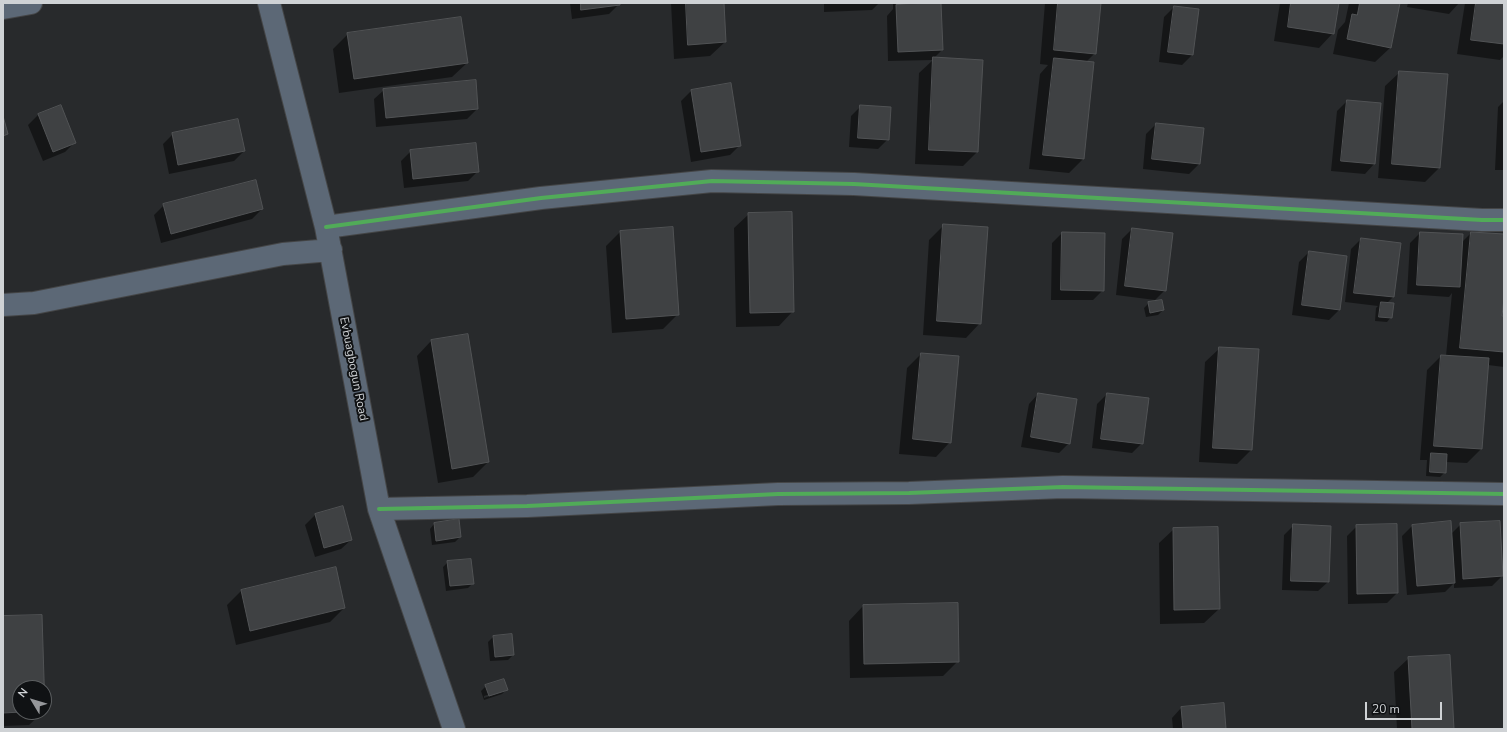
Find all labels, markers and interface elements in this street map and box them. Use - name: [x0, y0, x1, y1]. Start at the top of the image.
- street label: Evbuagbogun Road: [336, 316, 370, 422]
- north arrow: [12, 680, 52, 720]
- text: N: [14, 685, 31, 701]
- scale bar: [1367, 694, 1444, 720]
- text: 20 m: [1372, 701, 1400, 717]

